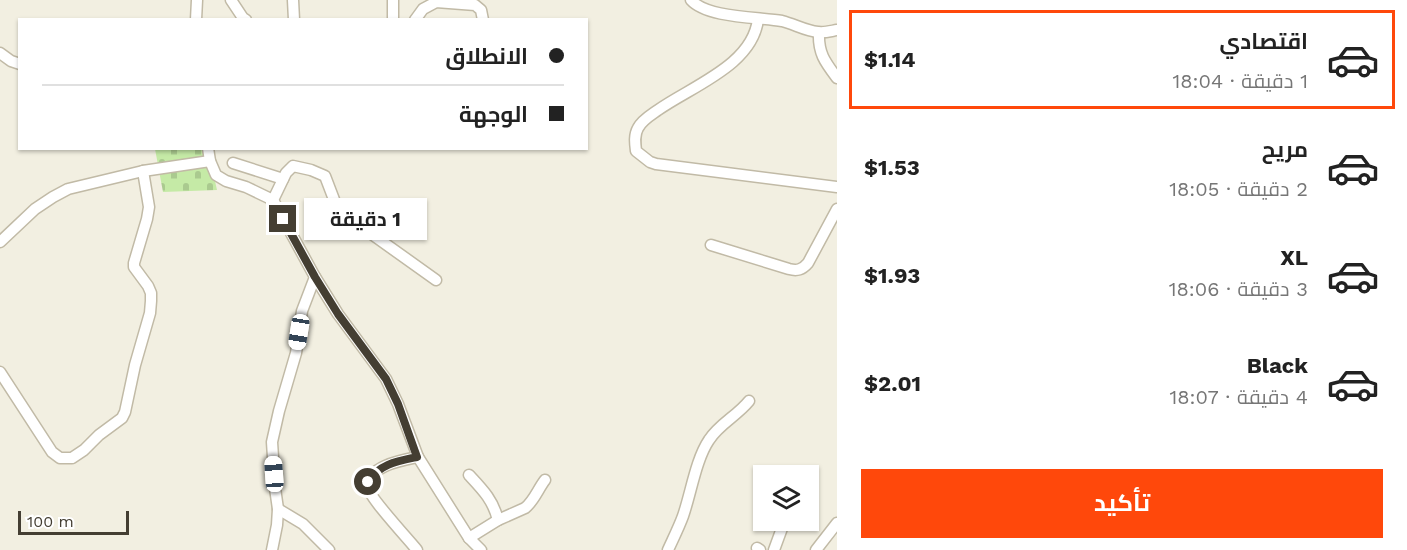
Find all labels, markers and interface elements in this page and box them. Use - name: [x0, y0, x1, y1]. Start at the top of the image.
- text: اقتصادي: [1219, 29, 1308, 54]
- icon: car: [1326, 33, 1380, 87]
- text: الانطلاق: [445, 44, 528, 69]
- text: $1.14: [864, 47, 915, 72]
- text: 1 دقيقة · 18:04: [1172, 69, 1308, 93]
- text: الوجهة: [459, 102, 528, 127]
- text: مريح: [1262, 137, 1308, 162]
- icon: car: [1326, 141, 1380, 195]
- text: $1.53: [864, 155, 920, 180]
- text: 2 دقيقة · 18:05: [1169, 177, 1308, 201]
- callout: 1 دقيقة: [304, 198, 427, 240]
- route end: [269, 205, 296, 232]
- text: 1 دقيقة: [330, 207, 401, 231]
- text: XL: [1280, 245, 1308, 270]
- icon: car: [1326, 249, 1380, 303]
- text: $1.93: [864, 263, 920, 288]
- text: 3 دقيقة · 18:06: [1169, 277, 1308, 301]
- car: [287, 313, 311, 351]
- text: Black: [1247, 353, 1308, 378]
- icon: car: [1326, 357, 1380, 411]
- text: $2.01: [864, 371, 921, 396]
- text: 4 دقيقة · 18:07: [1169, 385, 1308, 409]
- car: [264, 455, 284, 493]
- map controls: [753, 465, 819, 531]
- button: layers: [753, 465, 819, 531]
- route start: [354, 468, 381, 495]
- button: تأكيد: [861, 469, 1383, 538]
- scale bar: [18, 508, 129, 536]
- text: 100 m: [27, 512, 74, 531]

